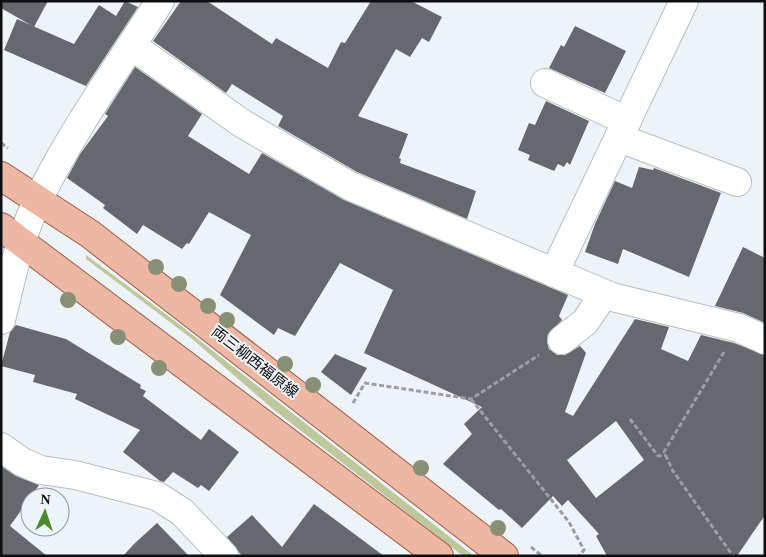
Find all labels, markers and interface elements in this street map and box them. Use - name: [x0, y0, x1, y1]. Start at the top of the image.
- street label: 両三柳西福原線: [209, 323, 301, 401]
- north arrow: [20, 487, 70, 537]
- text: N: [40, 492, 51, 507]

